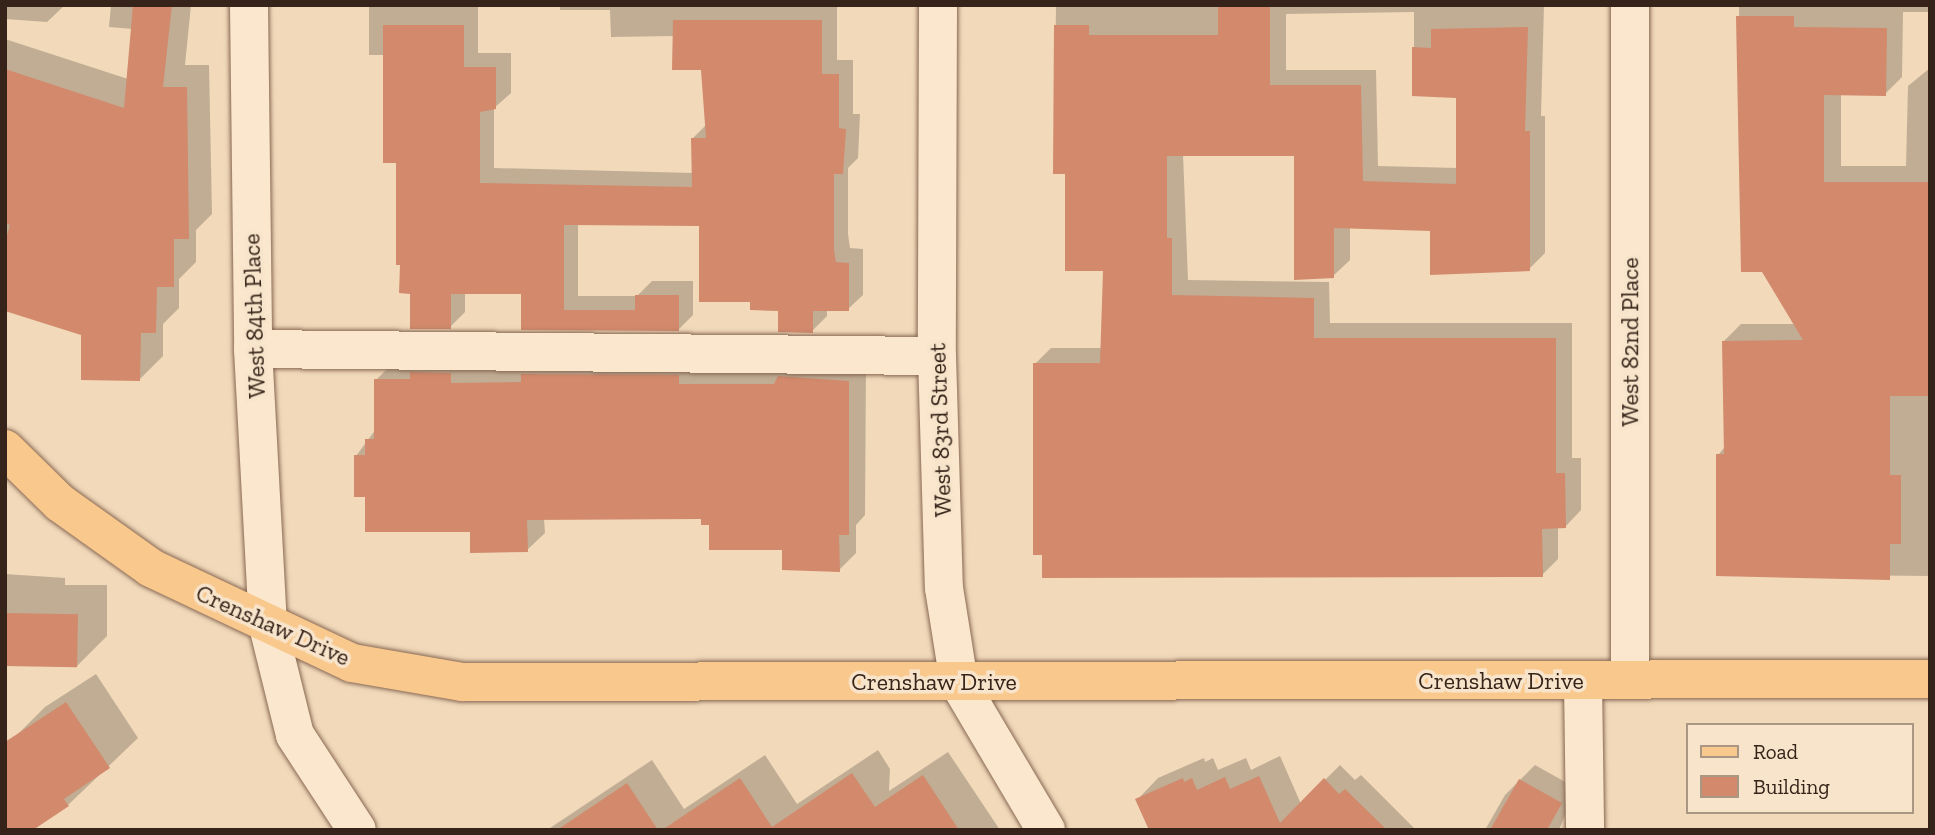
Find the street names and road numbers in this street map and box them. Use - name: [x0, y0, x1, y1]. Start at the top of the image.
- street label: West 84th Place: [237, 233, 271, 399]
- street label: West 82nd Place: [1616, 257, 1644, 427]
- street label: West 83rd Street: [923, 343, 957, 517]
- street label: Crenshaw Drive: [191, 578, 355, 672]
- street label: Crenshaw Drive: [1418, 667, 1584, 695]
- street label: Crenshaw Drive: [851, 668, 1017, 696]

